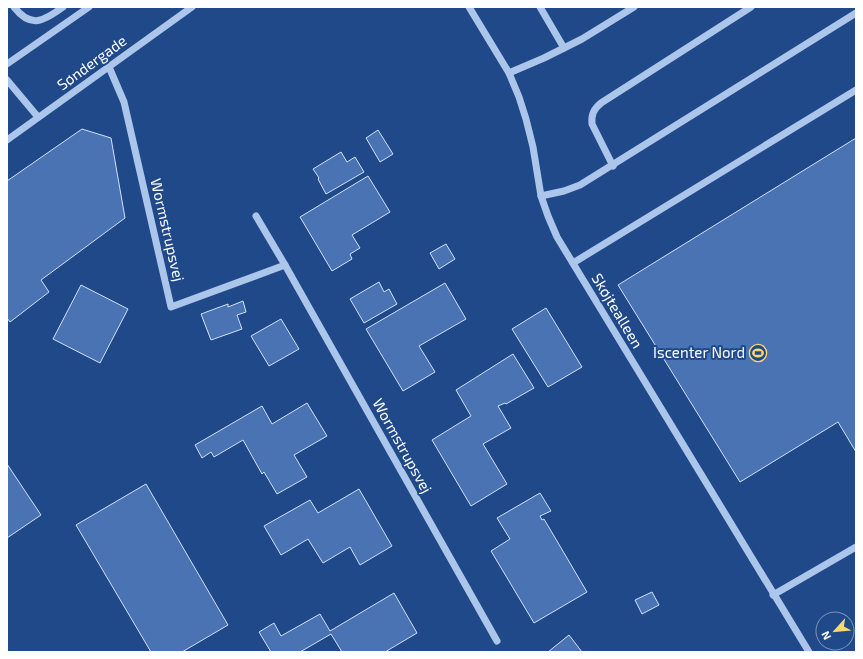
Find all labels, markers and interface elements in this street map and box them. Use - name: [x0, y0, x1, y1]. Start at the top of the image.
- street label: Søndergade: [53, 31, 130, 93]
- street label: Wormstrupsvej: [146, 176, 189, 283]
- street label: Skøjtealleen: [588, 270, 647, 352]
- place label: Iscenter Nord: [653, 343, 745, 361]
- sports icon: Iscenter Nord: [748, 343, 768, 363]
- street label: Wormstrupsvej: [369, 395, 436, 496]
- north arrow: [815, 611, 855, 651]
- text: N: [818, 629, 833, 642]

